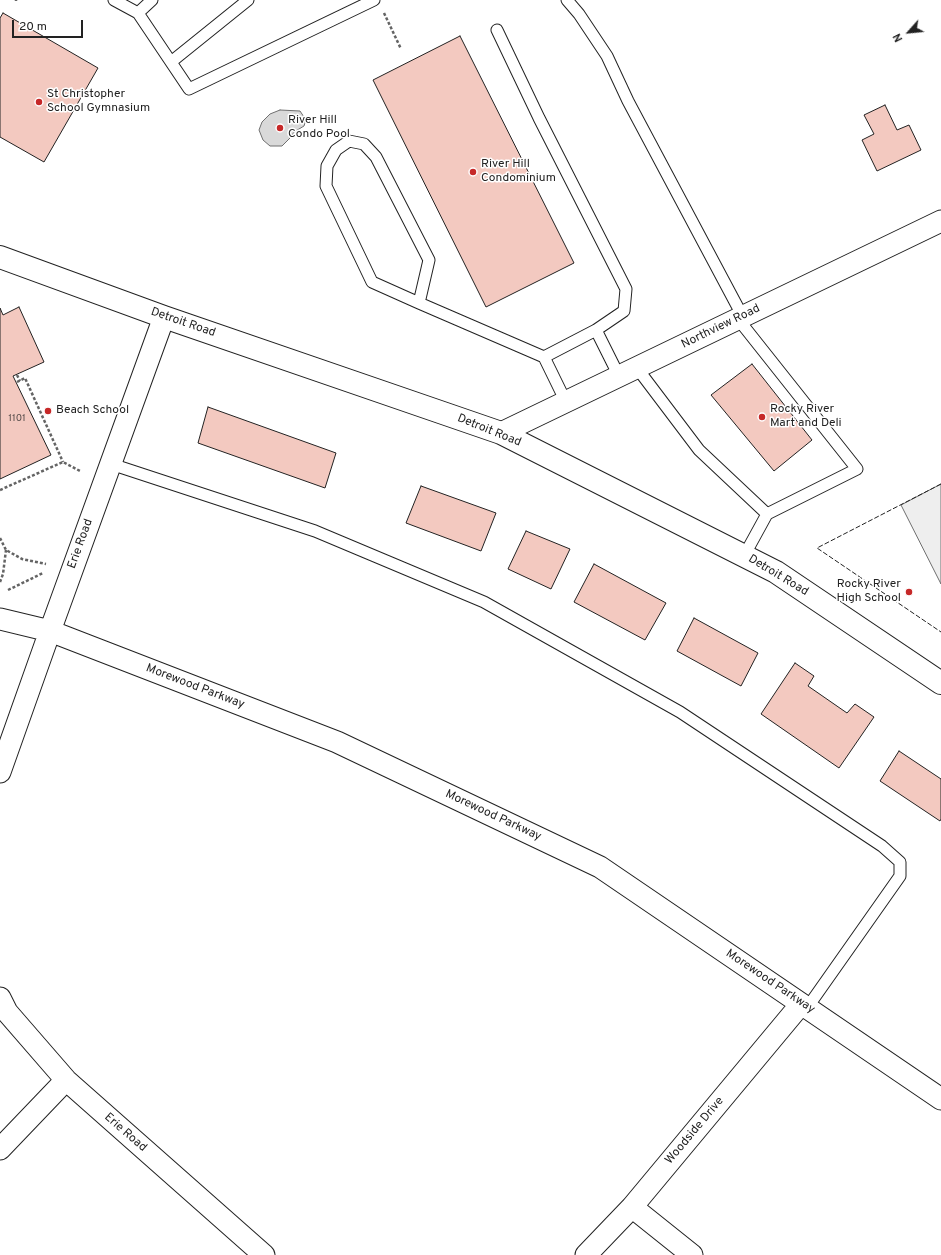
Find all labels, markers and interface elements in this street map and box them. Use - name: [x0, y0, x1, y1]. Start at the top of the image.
- scale bar: [14, 12, 85, 38]
- north arrow: [889, 12, 929, 52]
- text: 20 m: [19, 19, 47, 35]
- text: N: [890, 31, 906, 44]
- place label: St Christopher School Gymnasium: [47, 88, 150, 116]
- marker: St Christopher School Gymnasium: [34, 97, 44, 107]
- place label: River Hill Condo Pool: [288, 114, 350, 142]
- marker: River Hill Condo Pool: [275, 123, 285, 133]
- place label: River Hill Condominium: [481, 158, 556, 186]
- marker: River Hill Condominium: [468, 167, 478, 177]
- street label: Northview Road: [679, 302, 763, 352]
- street label: Detroit Road: [149, 305, 217, 341]
- place label: Rocky River Mart and Deli: [770, 403, 842, 431]
- place label: Beach School: [56, 404, 129, 418]
- marker: Beach School: [43, 406, 53, 416]
- street label: Detroit Road: [455, 412, 523, 450]
- marker: Rocky River Mart and Deli: [757, 412, 767, 422]
- house number: 1101: [8, 413, 26, 425]
- street label: Erie Road: [65, 517, 97, 571]
- street label: Detroit Road: [745, 552, 811, 600]
- place label: Rocky River High School: [837, 578, 901, 606]
- marker: Rocky River High School: [904, 587, 914, 597]
- street label: Morewood Parkway: [144, 662, 246, 712]
- street label: Morewood Parkway: [443, 787, 543, 845]
- street label: Morewood Parkway: [723, 947, 817, 1017]
- street label: Woodside Drive: [663, 1094, 727, 1168]
- street label: Erie Road: [101, 1111, 149, 1155]

